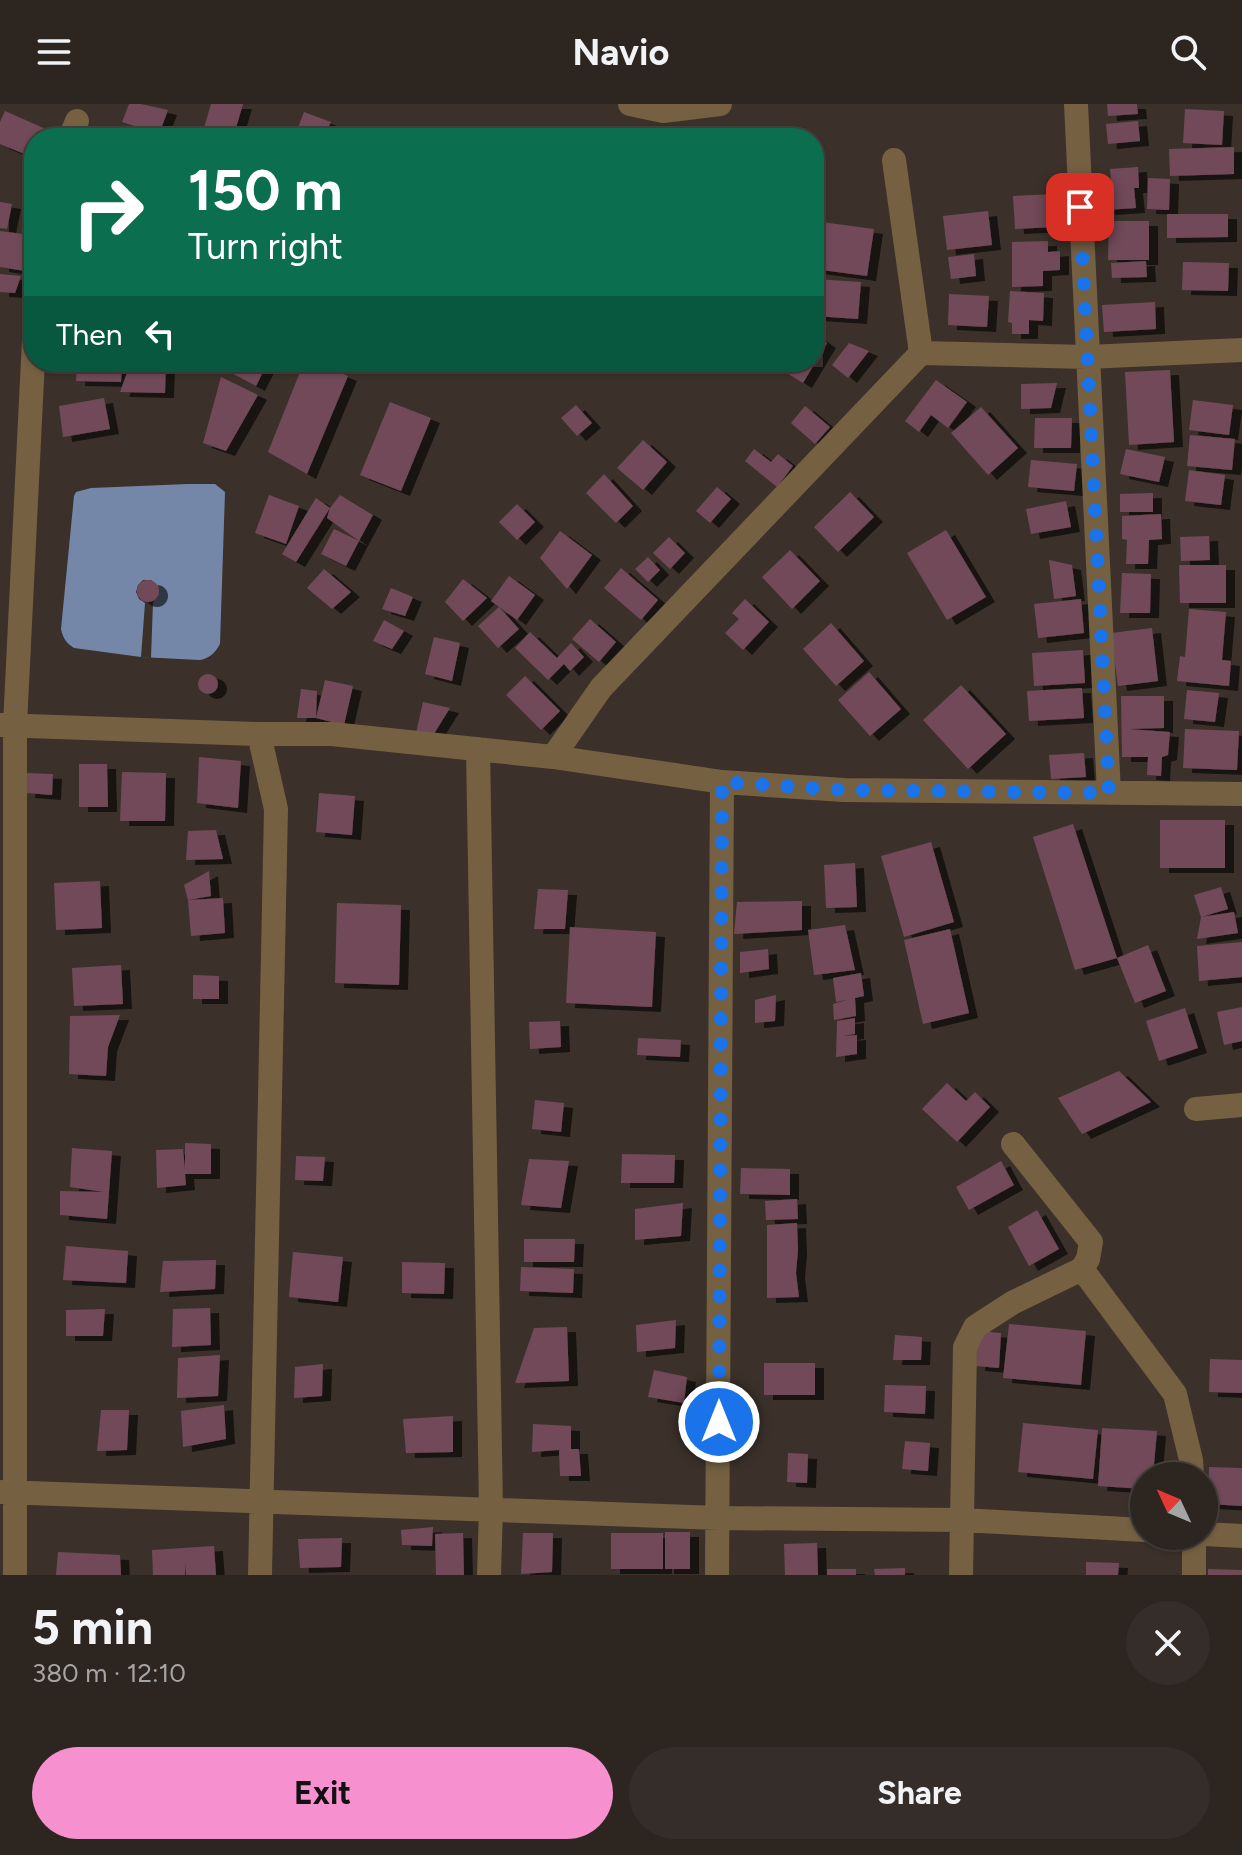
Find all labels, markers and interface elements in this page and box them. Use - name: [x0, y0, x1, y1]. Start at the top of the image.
- icon: menu: [32, 30, 76, 74]
- icon: search: [1166, 30, 1210, 74]
- text: Navio: [573, 31, 669, 74]
- text: 150 m: [188, 157, 343, 224]
- icon: right: [56, 160, 160, 264]
- pin: [1046, 173, 1114, 241]
- icon: arrive: [1058, 185, 1102, 229]
- text: Turn right: [188, 225, 343, 268]
- icon: left: [138, 312, 182, 356]
- text: Then: [56, 316, 122, 353]
- position arrow: [677, 1380, 761, 1464]
- north arrow: [1130, 1462, 1218, 1550]
- map controls: [1130, 1462, 1218, 1550]
- text: 5 min: [32, 1598, 153, 1656]
- button: close: [1126, 1601, 1210, 1685]
- text: 380 m · 12:10: [32, 1657, 186, 1689]
- button: Exit: [32, 1747, 613, 1839]
- button: Share: [629, 1747, 1210, 1839]

